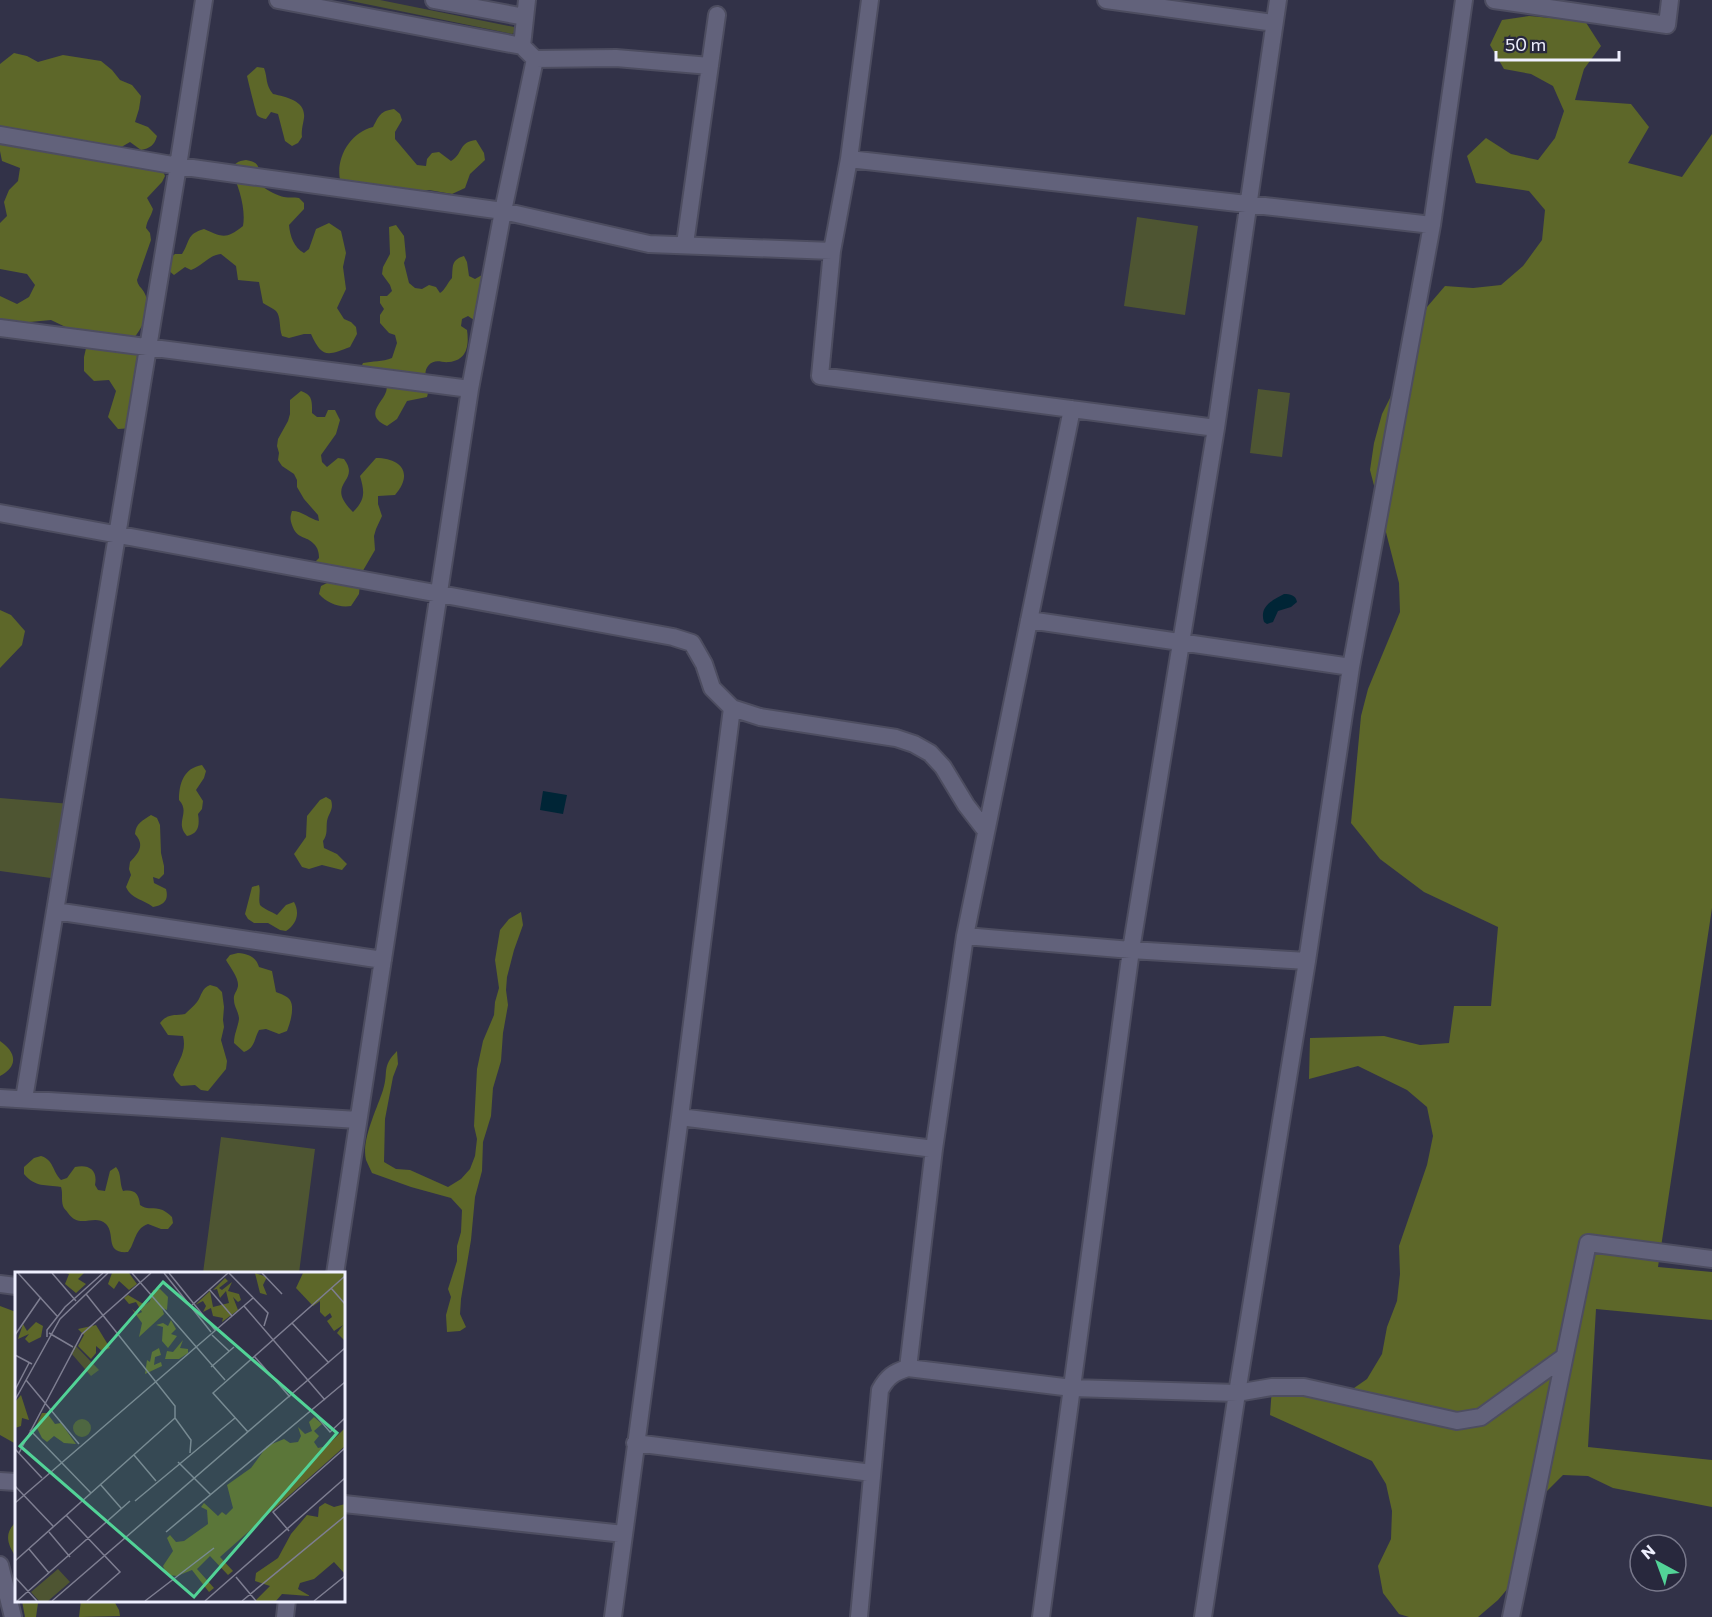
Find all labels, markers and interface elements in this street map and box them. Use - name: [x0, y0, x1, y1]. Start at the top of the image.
- scale bar: [1496, 24, 1619, 62]
- text: 50 m: [1505, 33, 1546, 55]
- inset map: [15, 1272, 345, 1602]
- north arrow: [1628, 1533, 1688, 1593]
- text: N: [1637, 1540, 1659, 1562]

